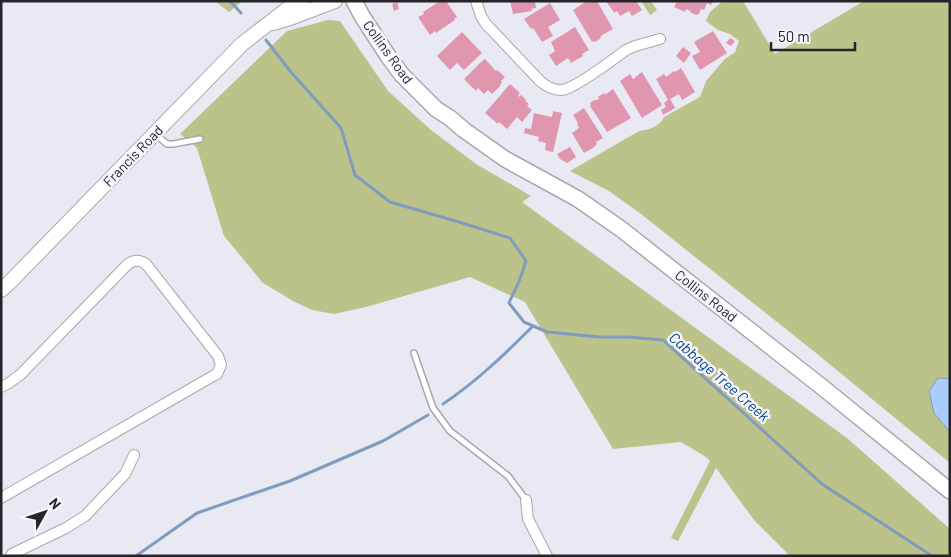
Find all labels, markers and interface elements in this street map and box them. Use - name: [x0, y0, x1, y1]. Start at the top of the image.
- street label: Collins Road: [360, 17, 417, 87]
- scale bar: [771, 20, 855, 52]
- text: 50 m: [778, 27, 810, 45]
- street label: Francis Road: [99, 121, 166, 190]
- street label: Collins Road: [672, 266, 741, 325]
- water label: Cabbage Tree Creek: [666, 328, 774, 425]
- north arrow: [20, 487, 70, 537]
- text: N: [46, 494, 65, 512]

